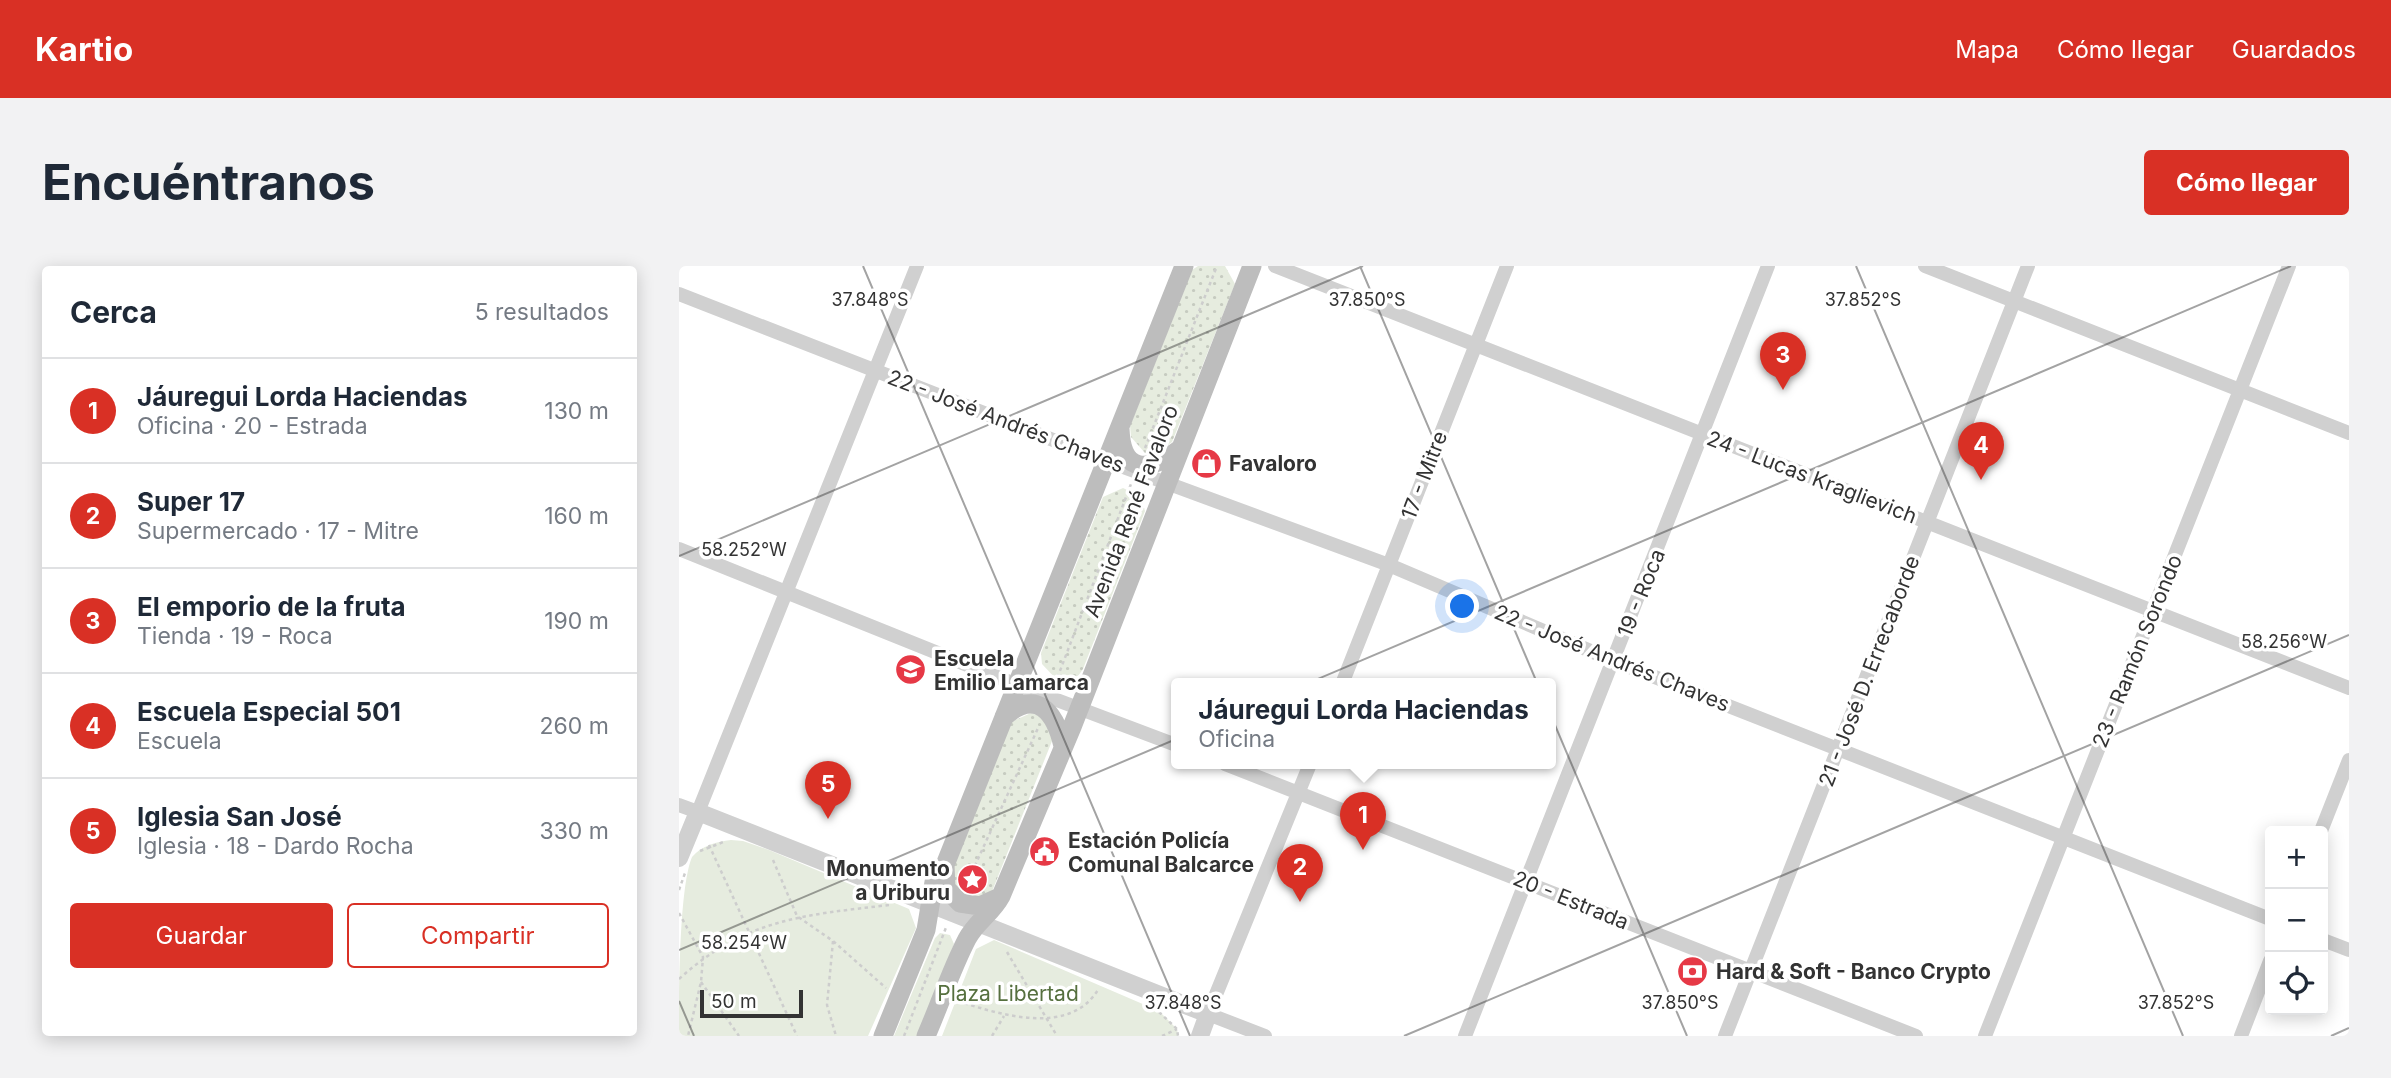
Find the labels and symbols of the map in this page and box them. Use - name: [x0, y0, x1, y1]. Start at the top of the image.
- text: 37.848°S: [831, 289, 909, 310]
- text: 37.850°S: [1328, 289, 1406, 310]
- text: 37.852°S: [1825, 289, 1901, 310]
- pin: 3: [1760, 332, 1806, 390]
- street label: 22 - José Andrés Chaves: [884, 364, 1128, 478]
- street label: Avenida René Favaloro: [1079, 401, 1183, 621]
- pin: 4: [1958, 422, 2004, 480]
- street label: 24 - Lucas Kraglievich: [1704, 425, 1920, 529]
- street label: 17 - Mitre: [1396, 427, 1452, 523]
- shop icon: Favaloro: [1189, 446, 1223, 480]
- place label: Favaloro: [1229, 451, 1317, 476]
- text: 58.252°W: [701, 539, 787, 560]
- street label: 19 - Roca: [1612, 545, 1670, 641]
- street label: 23 - Ramón Sorondo: [2087, 551, 2187, 751]
- street label: 21 - José D. Errecaborde: [1813, 552, 1925, 790]
- your location: [1445, 589, 1479, 623]
- street label: 22 - José Andrés Chaves: [1491, 599, 1733, 717]
- text: 58.256°W: [2241, 631, 2327, 652]
- place label: Escuela Emilio Lamarca: [934, 646, 1089, 695]
- school or university icon: Escuela Emilio Lamarca: [894, 653, 928, 687]
- pin: 5: [805, 761, 851, 819]
- pin: 1: [1340, 792, 1386, 850]
- place label: Estación Policía Comunal Balcarce: [1068, 828, 1254, 877]
- public building icon: Estación Policía Comunal Balcarce: [1028, 835, 1062, 869]
- pin: 2: [1277, 844, 1323, 902]
- place label: Monumento a Uriburu: [826, 856, 950, 905]
- place icon: Monumento a Uriburu: [956, 863, 990, 897]
- street label: 20 - Estrada: [1510, 865, 1632, 935]
- text: 58.254°W: [701, 932, 787, 953]
- bank icon: Hard & Soft - Banco Crypto: [1676, 954, 1710, 988]
- place label: Hard & Soft - Banco Crypto: [1716, 959, 1991, 984]
- park label: Plaza Libertad: [937, 981, 1079, 1006]
- scale bar: [700, 987, 803, 1019]
- text: 37.848°S: [1144, 992, 1222, 1013]
- text: 37.850°S: [1641, 992, 1719, 1013]
- text: 37.852°S: [2138, 992, 2214, 1013]

